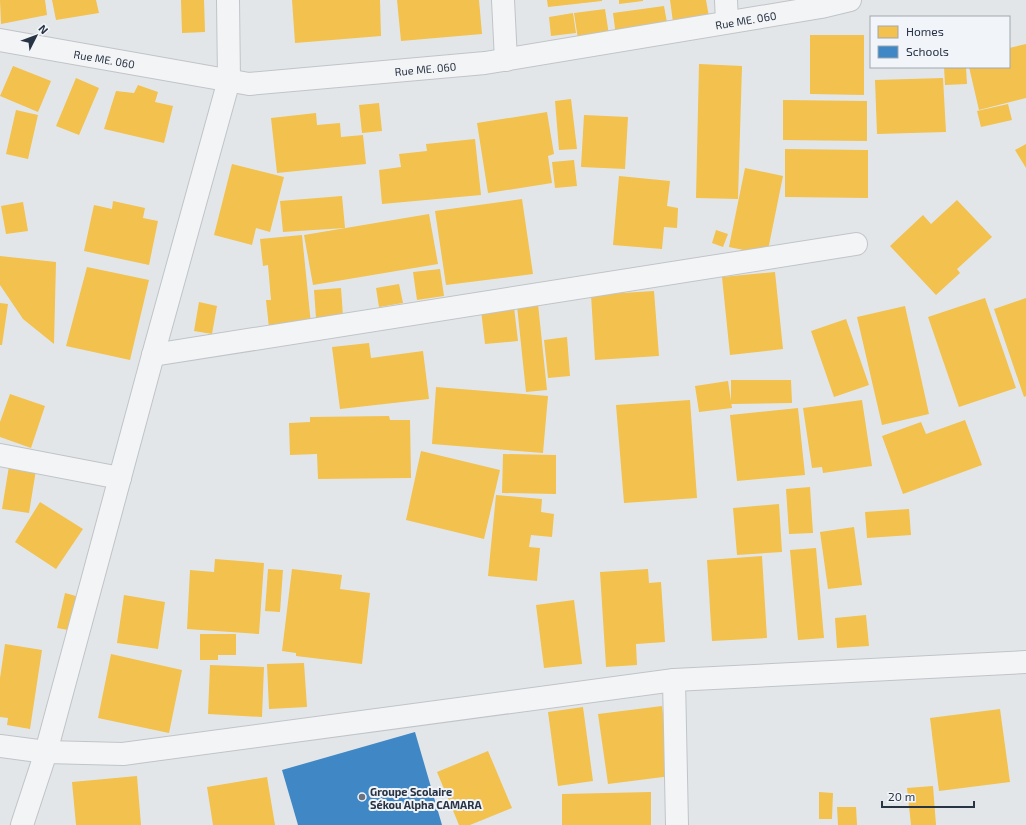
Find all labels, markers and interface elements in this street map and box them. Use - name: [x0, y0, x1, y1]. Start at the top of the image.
- street label: Rue ME. 060: [714, 8, 777, 31]
- north arrow: [16, 16, 56, 56]
- legend: [870, 16, 1010, 68]
- text: N: [36, 22, 51, 36]
- text: Homes: [906, 24, 944, 38]
- text: Schools: [906, 44, 949, 58]
- street label: Rue ME. 060: [73, 47, 136, 70]
- street label: Rue ME. 060: [394, 59, 457, 78]
- scale bar: [882, 783, 974, 809]
- place label: Groupe Scolaire Sékou Alpha CAMARA: [370, 785, 482, 811]
- text: 20 m: [888, 789, 915, 803]
- marker: Groupe Scolaire Sékou Alpha CAMARA: [357, 792, 367, 802]

